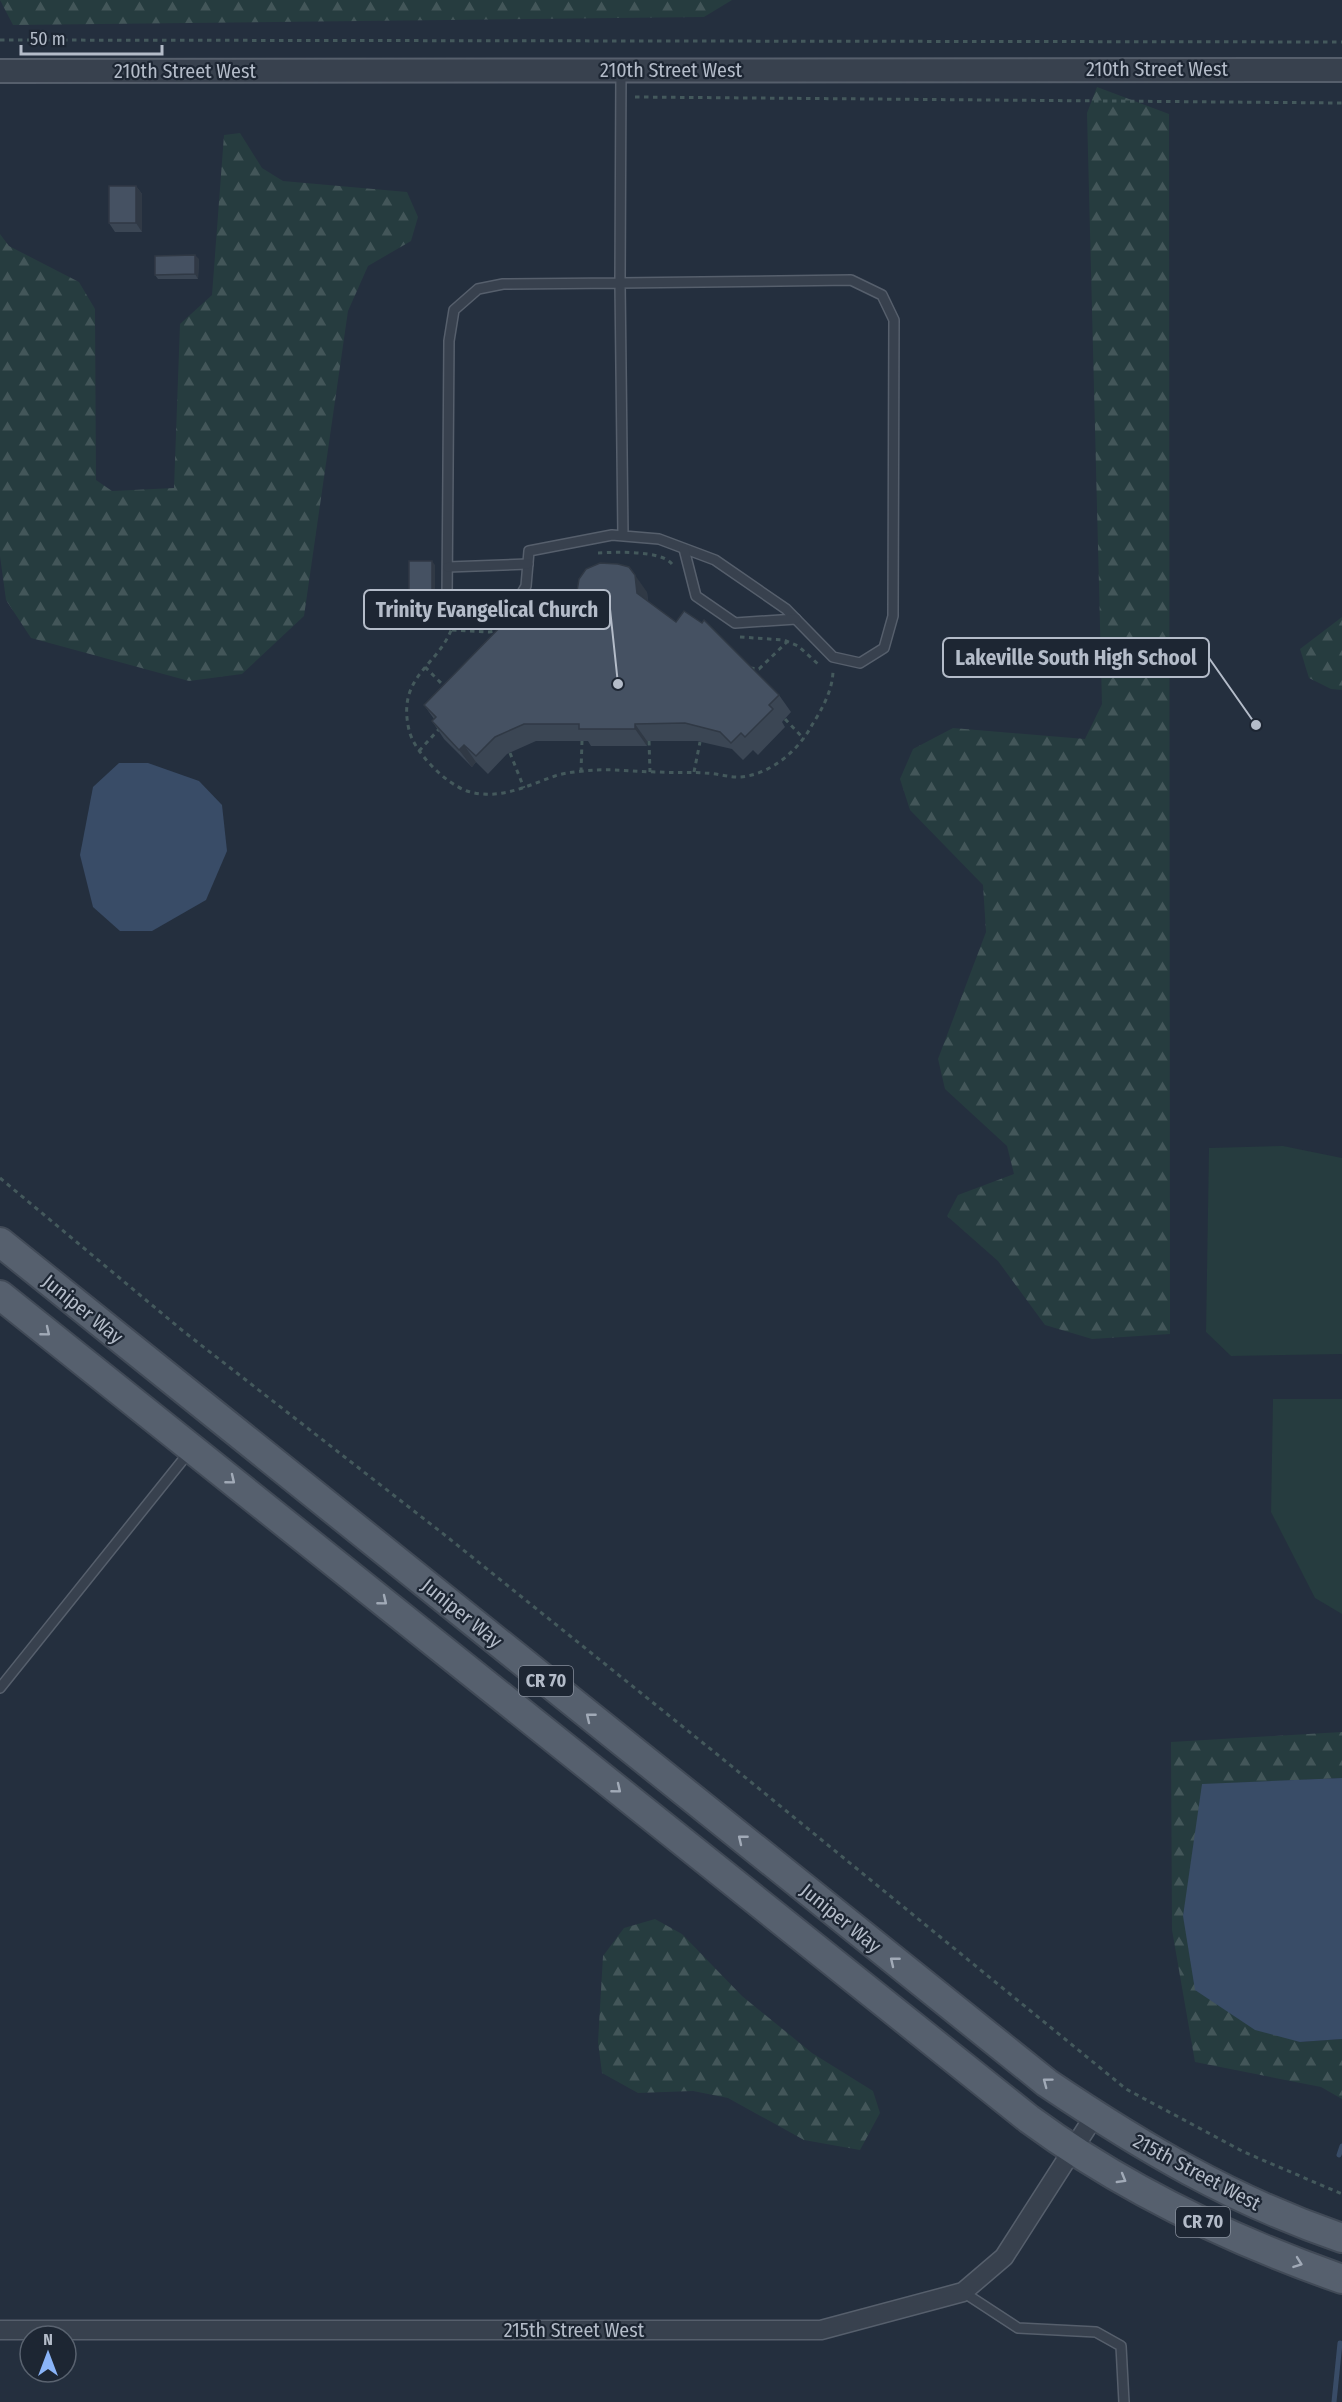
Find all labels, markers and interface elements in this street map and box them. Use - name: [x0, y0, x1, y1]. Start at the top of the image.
- scale bar: [21, 18, 162, 56]
- text: 50 m: [30, 28, 66, 50]
- street label: 210th Street West: [1086, 57, 1228, 81]
- street label: 210th Street West: [600, 58, 742, 82]
- street label: 210th Street West: [114, 59, 256, 83]
- callout: Trinity Evangelical Church: [364, 590, 610, 629]
- text: Trinity Evangelical Church: [376, 597, 598, 623]
- callout: Lakeville South High School: [943, 638, 1209, 677]
- text: Lakeville South High School: [955, 645, 1197, 671]
- street label: Juniper Way: [38, 1269, 128, 1349]
- one-way arrow: [39, 1324, 50, 1335]
- one-way arrow: [224, 1472, 235, 1483]
- street label: Juniper Way: [417, 1573, 507, 1653]
- one-way arrow: [376, 1594, 387, 1605]
- road number: CR 70: [519, 1666, 573, 1696]
- one-way arrow: [586, 1713, 597, 1724]
- one-way arrow: [611, 1782, 622, 1793]
- one-way arrow: [738, 1835, 749, 1846]
- street label: Juniper Way: [796, 1878, 886, 1958]
- one-way arrow: [890, 1957, 901, 1968]
- one-way arrow: [1042, 2078, 1053, 2089]
- street label: 215th Street West: [1129, 2128, 1265, 2216]
- one-way arrow: [1116, 2172, 1126, 2184]
- road number: CR 70: [1176, 2207, 1230, 2237]
- one-way arrow: [1292, 2256, 1303, 2269]
- street label: 215th Street West: [504, 2318, 645, 2342]
- north arrow: [18, 2324, 78, 2384]
- text: N: [43, 2330, 53, 2349]

